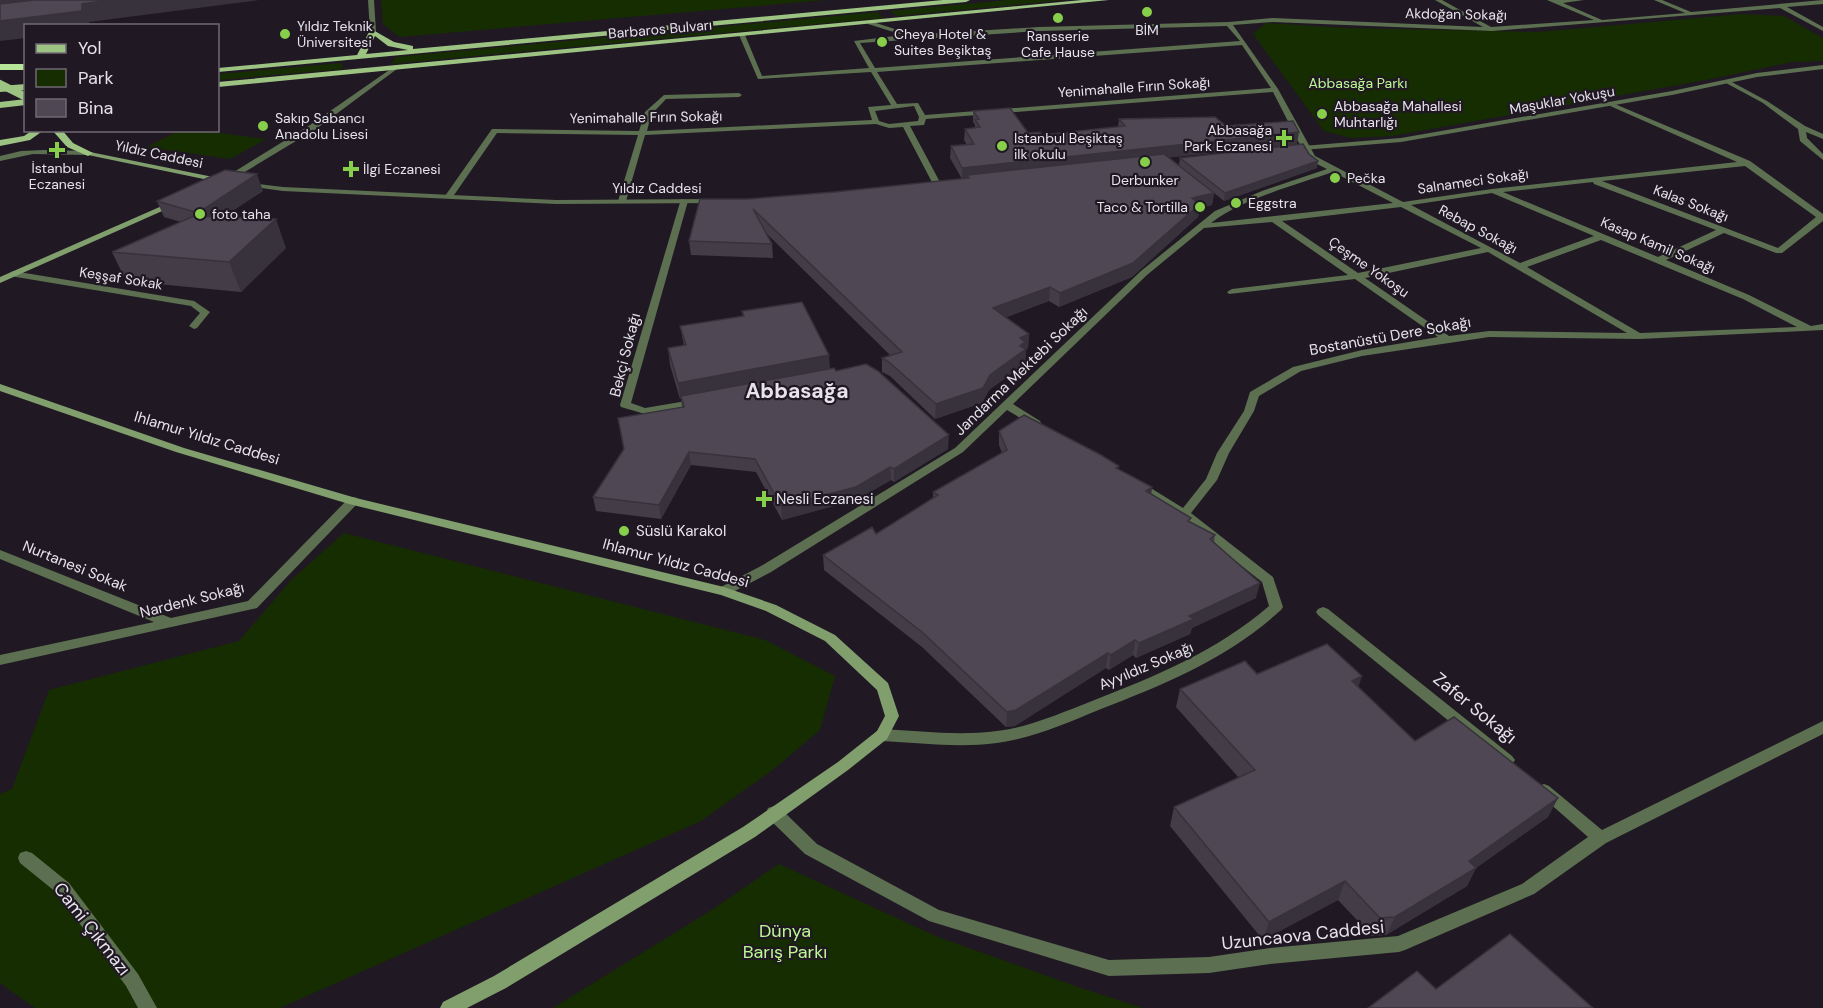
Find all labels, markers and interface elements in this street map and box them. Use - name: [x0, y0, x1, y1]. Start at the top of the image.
- street label: Akdoğan Sokağı: [1405, 4, 1507, 24]
- marker: BİM: [1140, 5, 1154, 19]
- marker: Ransserie Cafe Hause: [1051, 11, 1065, 25]
- street label: Barbaros Bulvarı: [607, 15, 713, 43]
- place label: Yıldız Teknik Üniversitesi: [297, 17, 373, 51]
- place label: BİM: [1135, 21, 1159, 39]
- legend: [24, 24, 219, 132]
- place label: Cheya Hotel & Suites Beşiktaş: [894, 25, 991, 59]
- marker: Yıldız Teknik Üniversitesi: [278, 27, 292, 41]
- place label: Ransserie Cafe Hause: [1021, 27, 1095, 61]
- marker: Cheya Hotel & Suites Beşiktaş: [875, 35, 889, 49]
- text: Yol: [78, 36, 102, 60]
- text: Park: [78, 66, 114, 90]
- street label: Yenimahalle Fırın Sokağı: [1057, 73, 1211, 101]
- park label: Abbasağa Parkı: [1308, 74, 1408, 92]
- street label: Maşuklar Yokuşu: [1508, 82, 1616, 118]
- text: Bina: [78, 96, 113, 120]
- place label: Abbasağa Mahallesi Muhtarlığı: [1334, 97, 1462, 131]
- street label: Yenimahalle Fırın Sokağı: [570, 107, 722, 127]
- marker: Abbasağa Mahallesi Muhtarlığı: [1315, 107, 1329, 121]
- place label: Sakıp Sabancı Anadolu Lisesi: [275, 109, 368, 143]
- marker: Sakıp Sabancı Anadolu Lisesi: [256, 119, 270, 133]
- place label: Abbasağa Park Eczanesi: [1184, 121, 1272, 155]
- place label: Istanbul Beşiktaş ilk okulu: [1014, 129, 1123, 163]
- marker: Abbasağa Park Eczanesi: [1277, 131, 1291, 145]
- street label: Yıldız Caddesi: [113, 136, 205, 172]
- marker: Istanbul Beşiktaş ilk okulu: [995, 139, 1009, 153]
- marker: İstanbul Eczanesi: [50, 143, 64, 157]
- marker: Derbunker: [1138, 155, 1152, 169]
- place label: İstanbul Eczanesi: [29, 159, 85, 193]
- place label: İlgi Eczanesi: [363, 160, 441, 178]
- marker: İlgi Eczanesi: [344, 162, 358, 176]
- street label: Salnameci Sokağı: [1416, 164, 1530, 198]
- place label: Pečka: [1347, 169, 1385, 187]
- place label: Derbunker: [1111, 171, 1179, 189]
- marker: Pečka: [1328, 171, 1342, 185]
- street label: Yıldız Caddesi: [612, 179, 702, 197]
- street label: Kalas Sokağı: [1651, 180, 1731, 226]
- place label: Eggstra: [1248, 194, 1297, 212]
- marker: Eggstra: [1229, 196, 1243, 210]
- place label: Taco & Tortilla: [1097, 198, 1188, 216]
- marker: Taco & Tortilla: [1193, 200, 1207, 214]
- street label: Rebap Sokağı: [1435, 201, 1521, 257]
- place label: foto taha: [212, 205, 271, 223]
- marker: foto taha: [193, 207, 207, 221]
- street label: Kasap Kamil Sokağı: [1598, 213, 1718, 277]
- street label: Çeşme Yokoşu: [1325, 233, 1413, 301]
- street label: Keşşaf Sokak: [78, 263, 164, 293]
- street label: Jandarma Mektebi Sokağı: [950, 302, 1092, 440]
- street label: Bekçi Sokağı: [605, 311, 645, 399]
- street label: Bostanüstü Dere Sokağı: [1308, 312, 1472, 360]
- district label: Abbasağa: [745, 377, 849, 405]
- street label: Ihlamur Yıldız Caddesi: [132, 406, 282, 470]
- place label: Nesli Eczanesi: [776, 489, 874, 509]
- marker: Nesli Eczanesi: [757, 492, 771, 506]
- place label: Süslü Karakol: [636, 521, 726, 541]
- marker: Süslü Karakol: [617, 524, 631, 538]
- street label: Ihlamur Yıldız Caddesi: [601, 534, 751, 592]
- street label: Nurtanesi Sokak: [20, 536, 131, 596]
- street label: Nardenk Sokağı: [138, 577, 246, 623]
- street label: Ayyıldız Sokağı: [1096, 637, 1196, 695]
- street label: Zafer Sokağı: [1428, 667, 1522, 749]
- street label: Cami Çıkmazı: [48, 878, 136, 980]
- street label: Uzuncaova Caddesi: [1220, 915, 1386, 955]
- park label: Dünya Barış Parkı: [743, 919, 827, 964]

